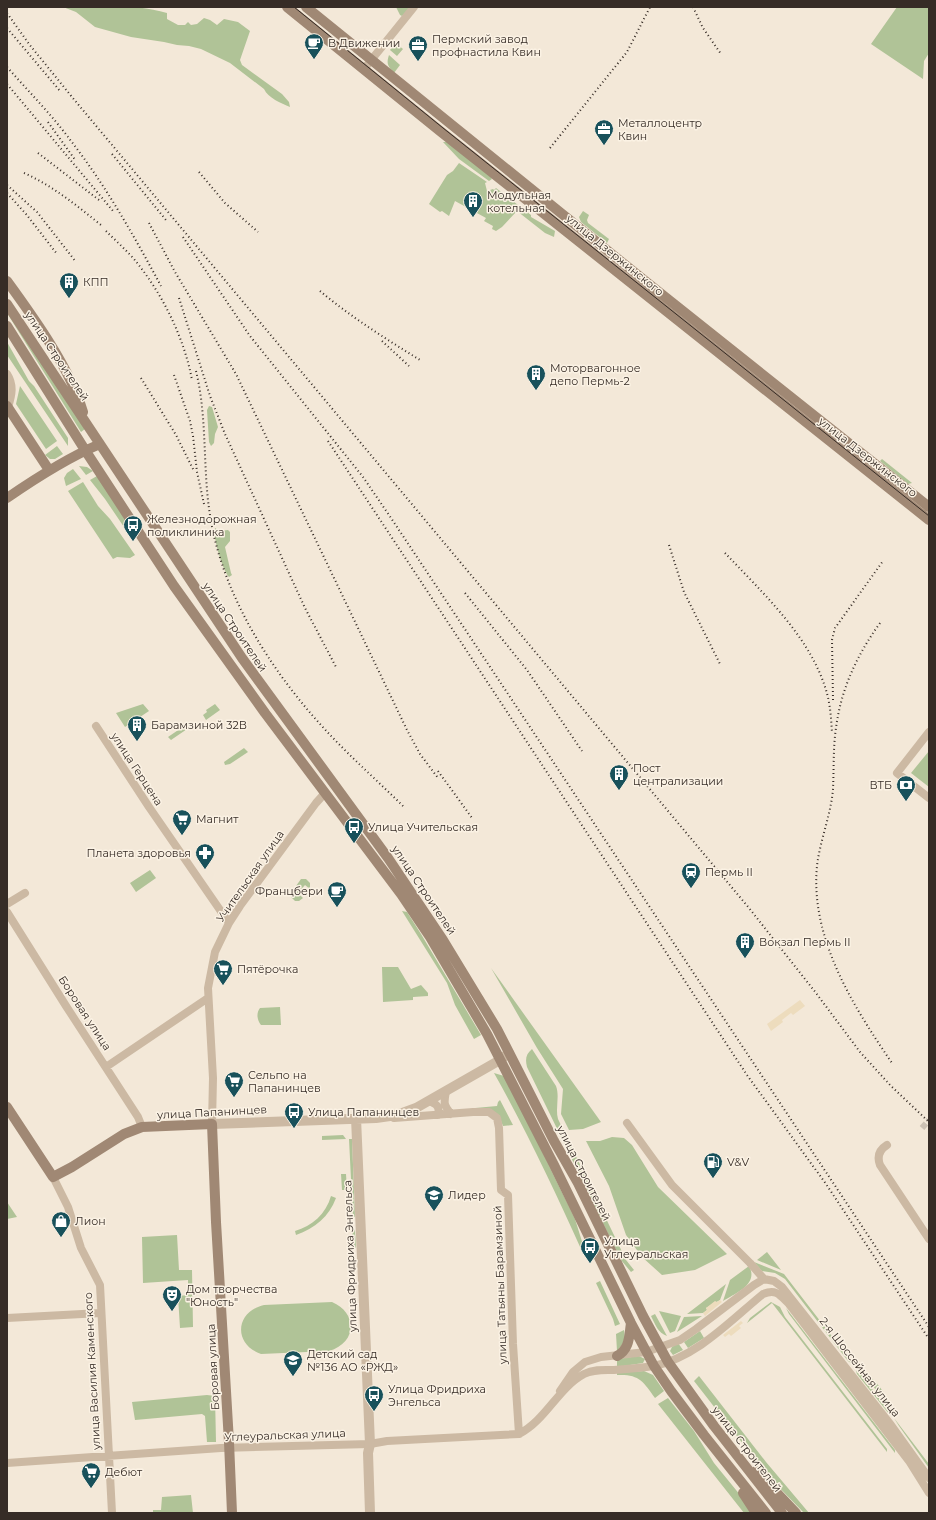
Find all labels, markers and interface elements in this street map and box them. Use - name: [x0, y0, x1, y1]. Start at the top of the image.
- cafe icon: В Движении: [303, 32, 325, 60]
- place label: Пермский завод профнастила Квин: [432, 32, 541, 59]
- office icon: Пермский завод профнастила Квин: [407, 34, 429, 62]
- place label: В Движении: [328, 36, 400, 50]
- place label: Металлоцентр Квин: [618, 116, 702, 143]
- office icon: Металлоцентр Квин: [593, 118, 615, 146]
- place label: Модульная котельная: [487, 188, 551, 215]
- building icon: Модульная котельная: [462, 190, 484, 218]
- street label: улица Дзержинского: [563, 211, 667, 299]
- building icon: КПП: [58, 271, 80, 299]
- place label: КПП: [83, 275, 109, 289]
- street label: улица Строителей: [21, 308, 92, 404]
- place label: Моторвагонное депо Пермь-2: [550, 361, 641, 388]
- building icon: Моторвагонное депо Пермь-2: [525, 363, 547, 391]
- street label: улица Дзержинского: [815, 413, 920, 500]
- place label: Железнодорожная поликлиника: [147, 512, 257, 539]
- bus stop icon: Железнодорожная поликлиника: [122, 514, 144, 542]
- street label: улица Строителей: [199, 579, 270, 675]
- building icon: Барамзиной 32В: [126, 714, 148, 742]
- place label: Барамзиной 32В: [151, 718, 247, 732]
- street label: улица Герцена: [108, 729, 166, 808]
- place label: Пост централизации: [633, 761, 723, 788]
- building icon: Пост централизации: [608, 763, 630, 791]
- bank icon: ВТБ: [895, 774, 917, 802]
- place label: ВТБ: [869, 778, 892, 792]
- supermarket icon: Магнит: [171, 808, 193, 836]
- place label: Магнит: [196, 812, 239, 826]
- bus stop icon: Улица Учительская: [343, 816, 365, 844]
- place label: Улица Учительская: [368, 820, 478, 834]
- street label: Учительская улица: [213, 827, 287, 925]
- pharmacy icon: Планета здоровья: [194, 842, 216, 870]
- street label: улица Строителей: [388, 842, 459, 938]
- place label: Планета здоровья: [86, 846, 191, 860]
- station icon: Пермь II: [680, 861, 702, 889]
- place label: Пермь II: [705, 865, 753, 879]
- cafe icon: Францбери: [326, 880, 348, 908]
- place label: Францбери: [255, 884, 323, 898]
- building icon: Вокзал Пермь II: [734, 931, 756, 959]
- place label: Вокзал Пермь II: [759, 935, 851, 949]
- supermarket icon: Пятёрочка: [212, 958, 234, 986]
- place label: Пятёрочка: [237, 962, 298, 976]
- street label: Боровая улица: [56, 973, 114, 1053]
- place label: Сельпо на Папанинцев: [248, 1068, 321, 1095]
- supermarket icon: Сельпо на Папанинцев: [223, 1070, 245, 1098]
- bus stop icon: Улица Папанинцев: [283, 1101, 305, 1129]
- street label: улица Папанинцев: [156, 1102, 267, 1122]
- place label: Улица Папанинцев: [308, 1105, 419, 1119]
- street label: улица Строителей: [553, 1122, 614, 1223]
- fuel station icon: V&V: [702, 1151, 724, 1179]
- place label: V&V: [727, 1155, 750, 1169]
- street label: улица Фридриха Энгельса: [340, 1180, 360, 1333]
- school or university icon: Лидер: [423, 1184, 445, 1212]
- place label: Лидер: [448, 1188, 486, 1202]
- street label: улица Татьяны Барамзиной: [490, 1205, 510, 1366]
- shop icon: Лион: [50, 1210, 72, 1238]
- place label: Лион: [75, 1214, 106, 1228]
- place label: Улица Углеуральская: [604, 1234, 688, 1261]
- bus stop icon: Улица Углеуральская: [579, 1236, 601, 1264]
- place label: Дом творчества "Юность": [186, 1282, 277, 1309]
- theatre icon: Дом творчества "Юность": [161, 1284, 183, 1312]
- street label: улица Василия Каменского: [81, 1292, 103, 1451]
- street label: 2-я Шоссейная улица: [817, 1314, 903, 1420]
- street label: Боровая улица: [204, 1323, 222, 1411]
- place label: Детский сад №136 АО «РЖД»: [307, 1347, 398, 1374]
- school or university icon: Детский сад №136 АО «РЖД»: [282, 1349, 304, 1377]
- place label: Улица Фридриха Энгельса: [388, 1382, 486, 1409]
- bus stop icon: Улица Фридриха Энгельса: [363, 1384, 385, 1412]
- street label: улица Строителей: [708, 1402, 785, 1495]
- street label: Углеуральская улица: [224, 1426, 346, 1444]
- supermarket icon: Дебют: [80, 1461, 102, 1489]
- place label: Дебют: [105, 1465, 143, 1479]

